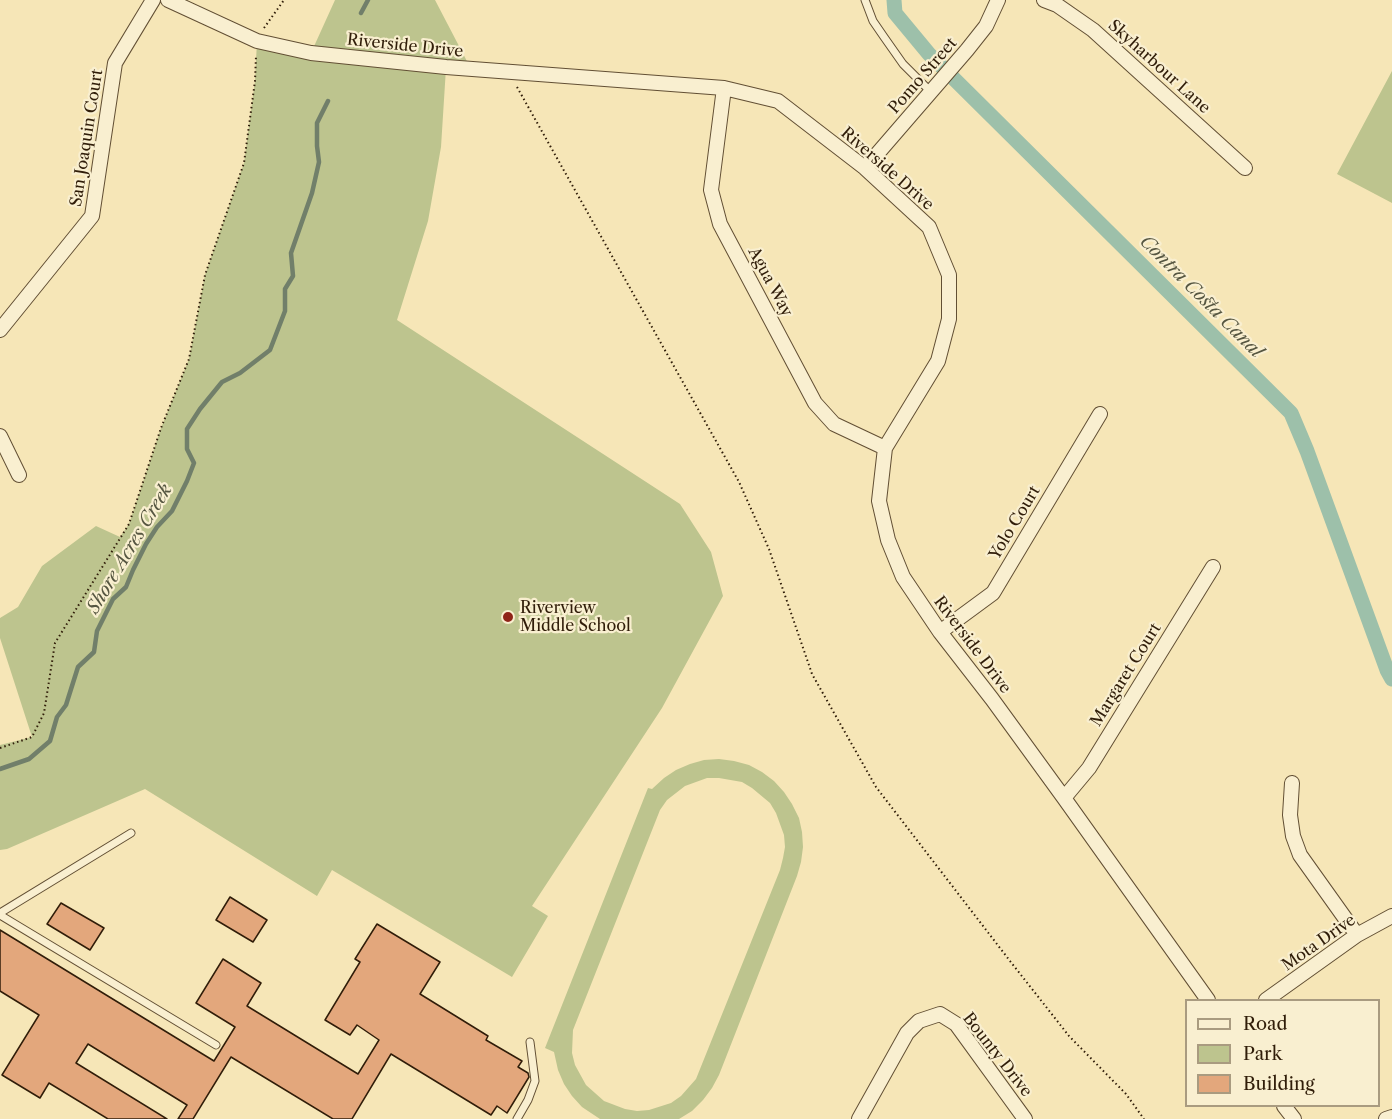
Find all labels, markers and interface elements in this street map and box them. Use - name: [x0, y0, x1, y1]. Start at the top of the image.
- street label: Skyharbour Lane: [1104, 16, 1214, 118]
- street label: Riverside Drive: [346, 30, 464, 62]
- street label: Pomo Street: [885, 34, 961, 118]
- street label: San Joaquin Court: [67, 68, 107, 208]
- street label: Riverside Drive: [837, 123, 937, 215]
- water label: Contra Costa Canal: [1135, 231, 1267, 363]
- street label: Agua Way: [744, 244, 796, 320]
- water label: Shore Acres Creek: [83, 480, 177, 618]
- street label: Yolo Court: [986, 483, 1044, 563]
- street label: Riverside Drive: [929, 593, 1015, 697]
- place label: Riverview Middle School: [520, 598, 631, 636]
- marker: Riverview Middle School: [501, 610, 515, 624]
- street label: Margaret Court: [1087, 620, 1165, 730]
- street label: Mota Drive: [1278, 911, 1360, 975]
- legend: [1185, 999, 1380, 1107]
- street label: Bounty Drive: [958, 1009, 1036, 1101]
- text: Road: [1243, 1013, 1288, 1035]
- text: Park: [1243, 1043, 1282, 1065]
- text: Building: [1243, 1073, 1315, 1095]

